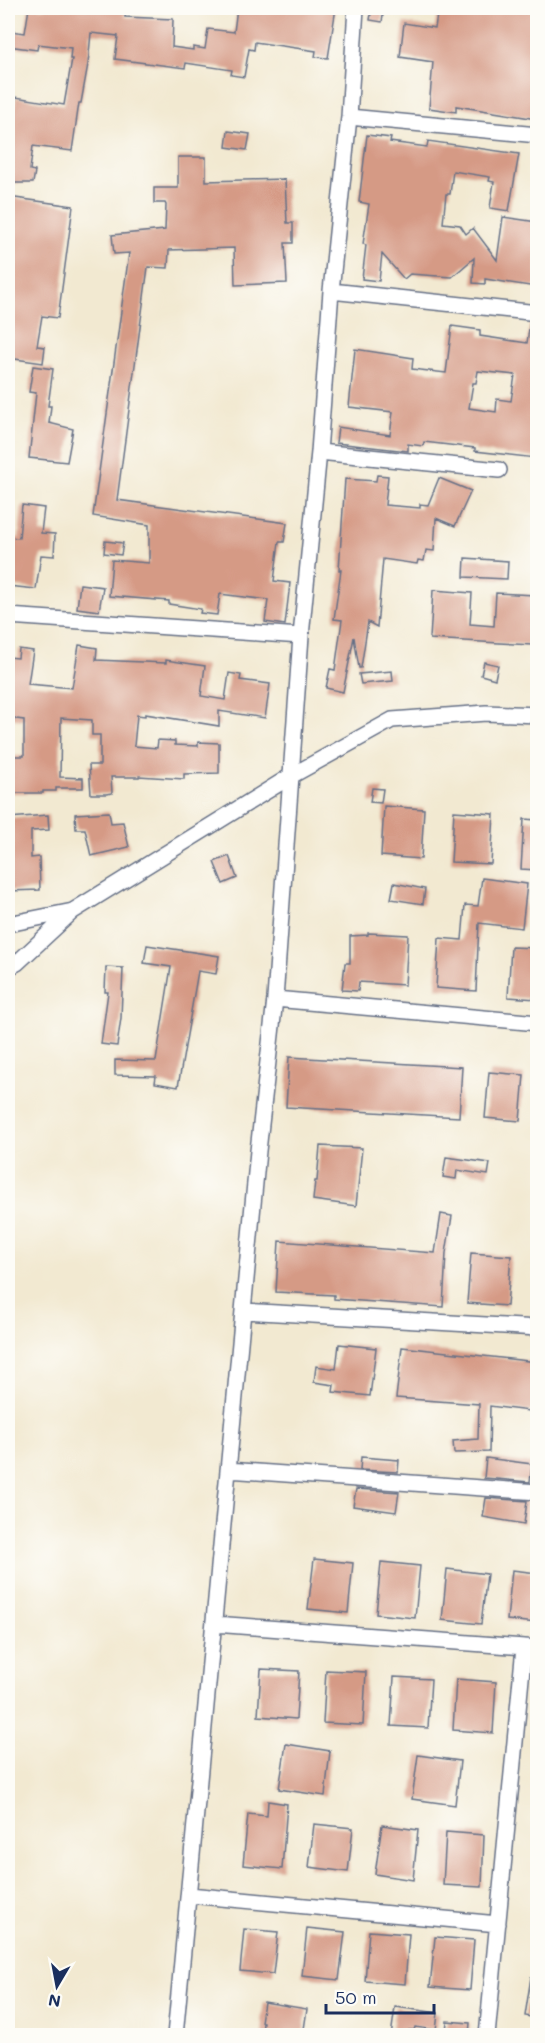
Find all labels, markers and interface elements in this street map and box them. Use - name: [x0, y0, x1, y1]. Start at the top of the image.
- north arrow: [27, 1956, 87, 2016]
- scale bar: [326, 1977, 434, 2015]
- text: 50 m: [335, 1985, 377, 2009]
- text: N: [46, 1990, 62, 2013]

